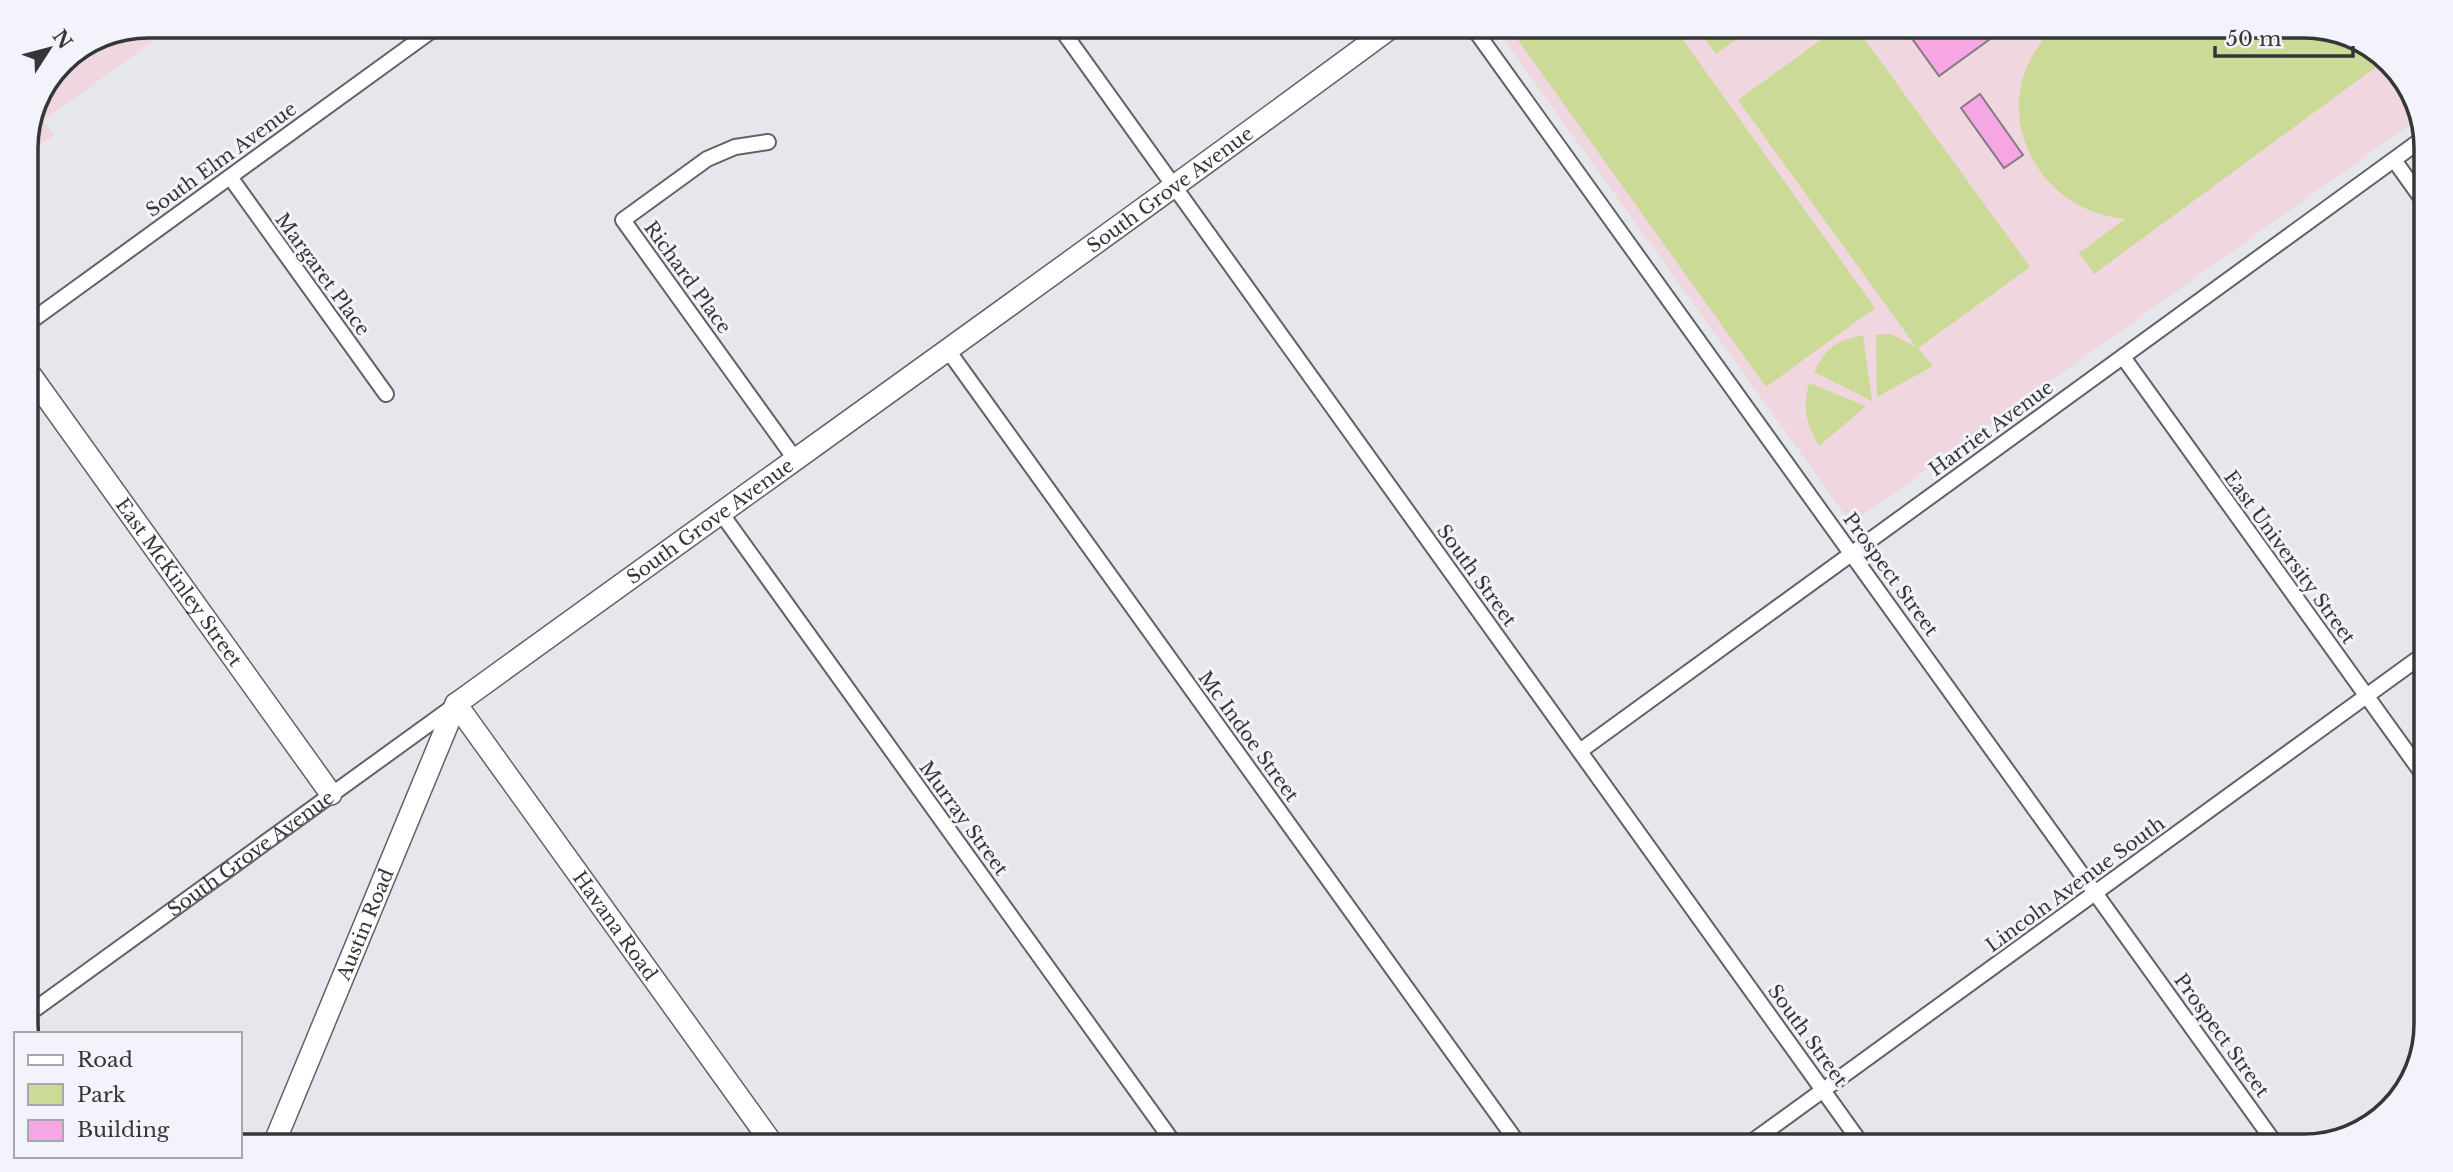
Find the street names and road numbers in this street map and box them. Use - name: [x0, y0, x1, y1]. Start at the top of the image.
- street label: South Elm Avenue: [142, 97, 301, 222]
- street label: South Grove Avenue: [1083, 122, 1258, 258]
- street label: Margaret Place: [271, 209, 375, 340]
- street label: Richard Place: [639, 217, 736, 338]
- street label: Harriet Avenue: [1925, 376, 2058, 481]
- street label: South Grove Avenue: [622, 454, 798, 589]
- street label: East University Street: [2219, 466, 2361, 649]
- street label: East McKinley Street: [111, 494, 247, 672]
- street label: Prospect Street: [1838, 508, 1943, 641]
- street label: South Street: [1432, 520, 1522, 631]
- street label: Mc Indoe Street: [1194, 667, 1304, 807]
- street label: Murray Street: [914, 757, 1013, 881]
- street label: South Grove Avenue: [163, 786, 339, 921]
- street label: Lincoln Avenue South: [1981, 812, 2169, 957]
- street label: Austin Road: [332, 865, 399, 985]
- street label: Havana Road: [568, 867, 662, 985]
- street label: Prospect Street: [2169, 969, 2274, 1102]
- street label: South Street: [1763, 980, 1853, 1091]

